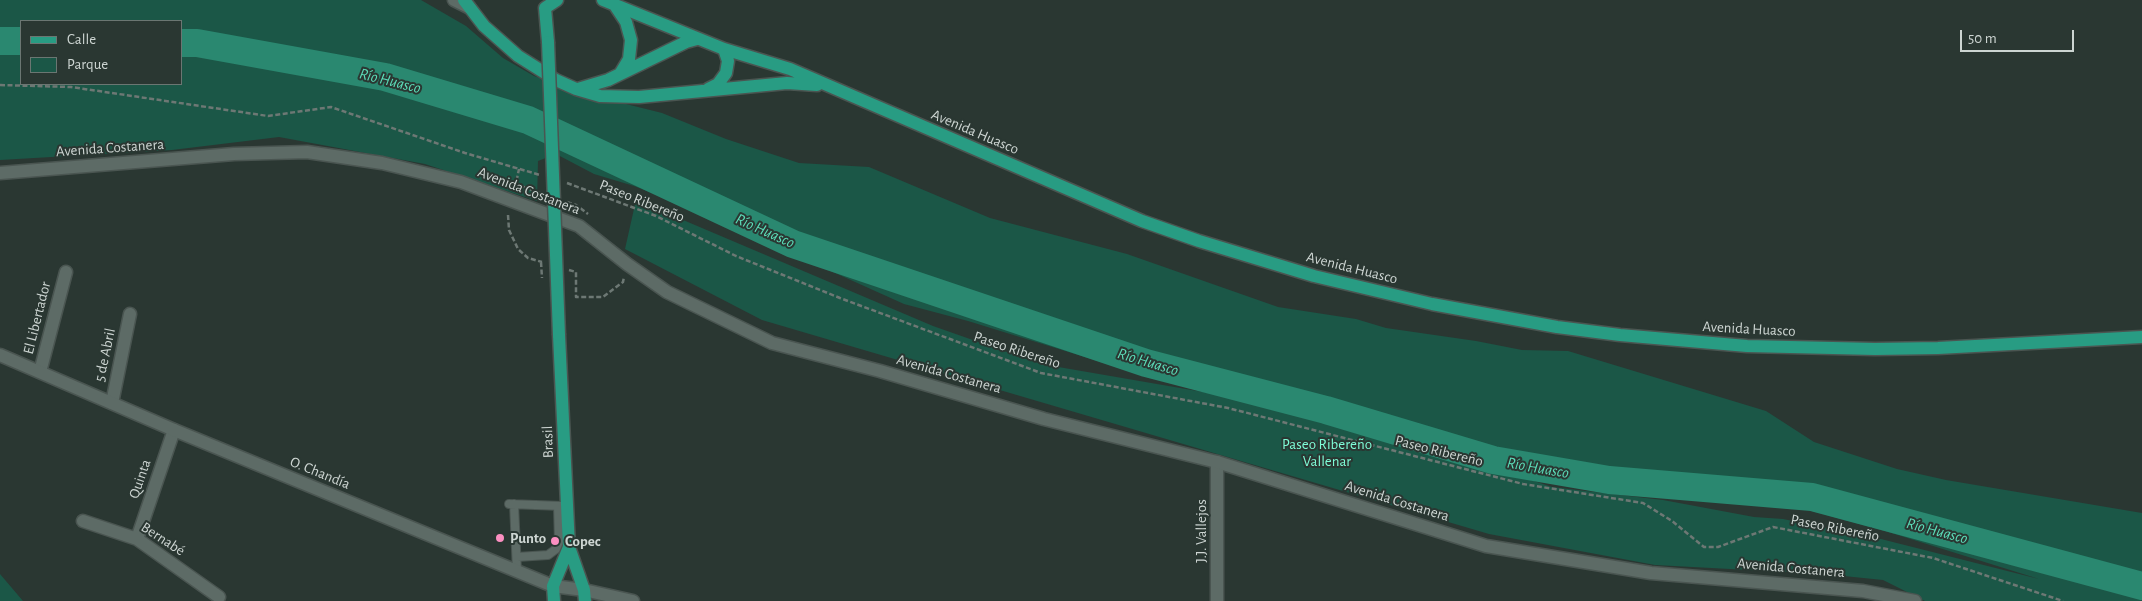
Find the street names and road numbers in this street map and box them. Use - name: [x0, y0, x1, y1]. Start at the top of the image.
- street label: Avenida Huasco: [929, 105, 1021, 159]
- street label: Avenida Costanera: [55, 135, 165, 161]
- street label: Avenida Costanera: [475, 163, 583, 219]
- street label: Paseo Ribereño: [597, 176, 687, 226]
- street label: Avenida Huasco: [1305, 248, 1399, 288]
- street label: El Libertador: [19, 280, 55, 356]
- street label: Avenida Huasco: [1702, 318, 1796, 340]
- street label: 5 de Abril: [91, 327, 119, 383]
- street label: Paseo Ribereño: [971, 328, 1063, 372]
- street label: Avenida Costanera: [894, 350, 1004, 398]
- street label: Brasil: [538, 425, 558, 459]
- street label: Paseo Ribereño: [1393, 431, 1485, 471]
- street label: O. Chandía: [287, 453, 353, 493]
- street label: Quinta: [125, 457, 155, 501]
- street label: Avenida Costanera: [1343, 477, 1451, 525]
- street label: J.J. Vallejos: [1192, 499, 1210, 563]
- street label: Paseo Ribereño: [1789, 511, 1881, 545]
- street label: Bernabé: [138, 518, 188, 560]
- street label: Avenida Costanera: [1736, 554, 1846, 582]

